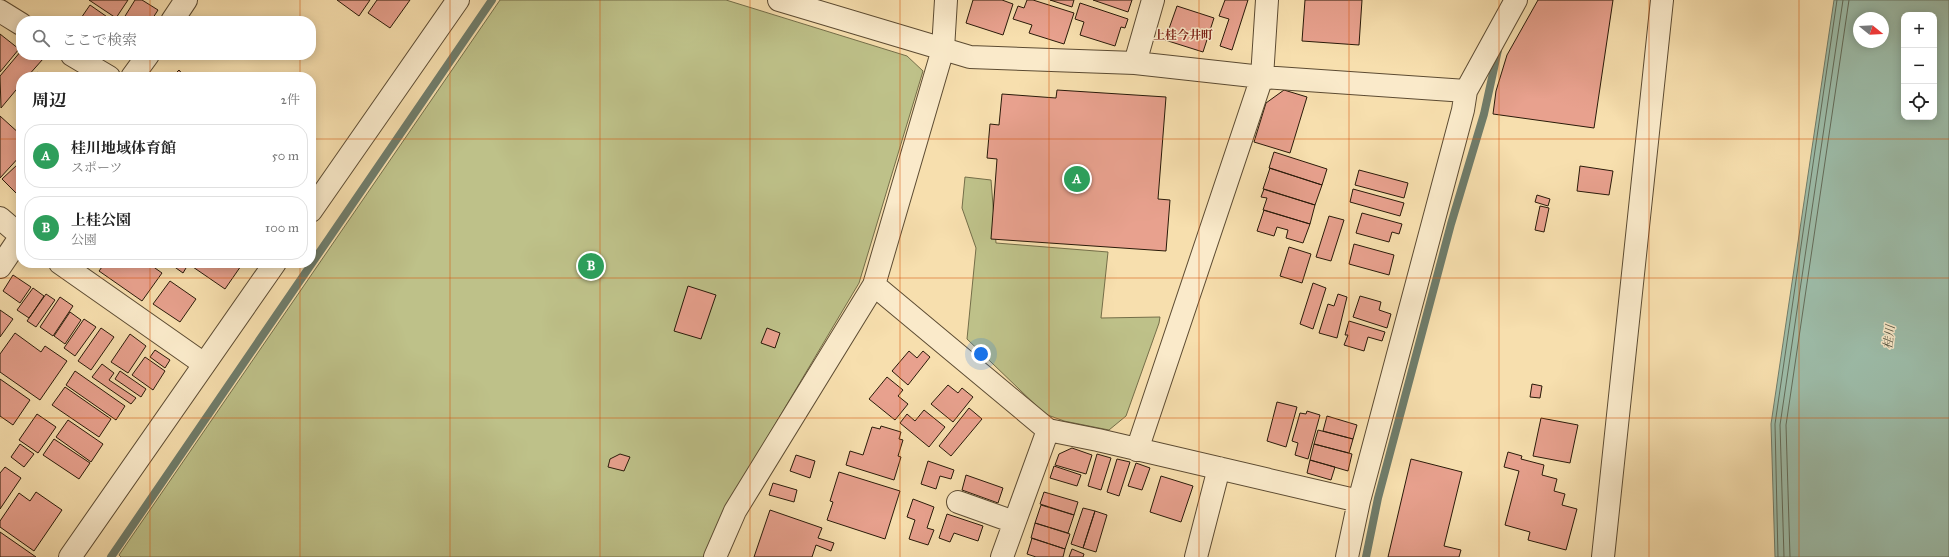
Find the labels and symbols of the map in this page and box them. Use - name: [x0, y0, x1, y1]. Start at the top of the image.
- north arrow: [1853, 12, 1889, 48]
- district label: 上桂今井町: [1153, 28, 1213, 42]
- pin: A: [1064, 164, 1090, 194]
- pin: B: [578, 251, 604, 281]
- water label: 桂川: [1881, 322, 1898, 350]
- your location: [971, 344, 991, 364]

